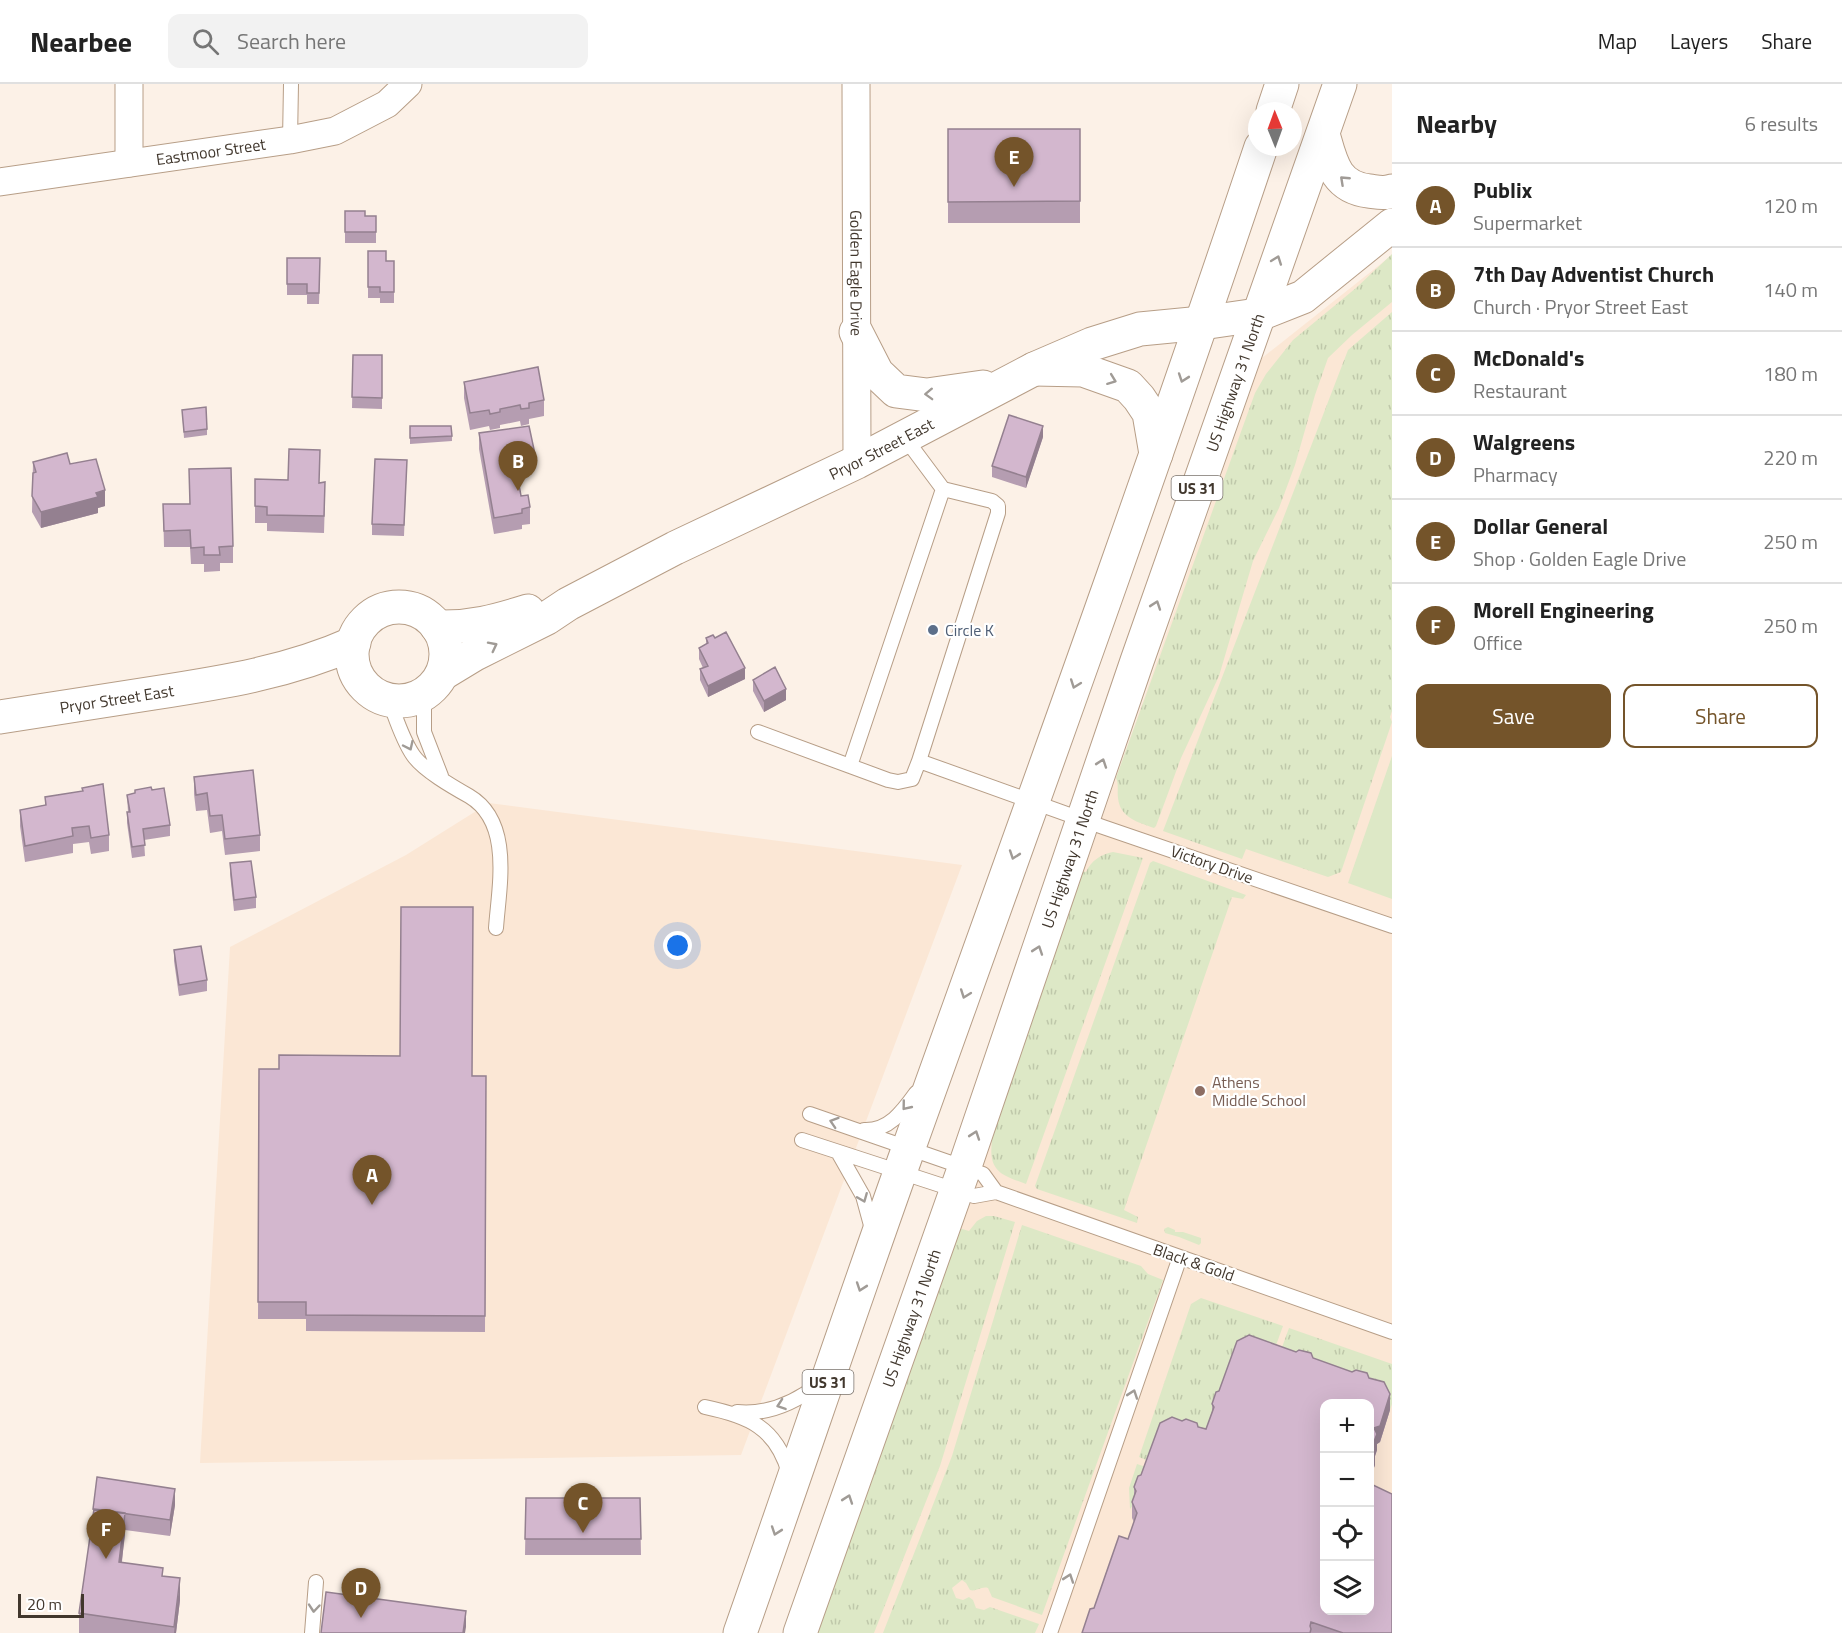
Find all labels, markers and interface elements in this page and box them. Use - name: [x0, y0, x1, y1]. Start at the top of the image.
- search box: [168, 14, 588, 68]
- text: Nearbee: [30, 20, 132, 63]
- text: Search here: [237, 24, 346, 58]
- icon: search: [189, 25, 222, 58]
- text: Map: [1598, 25, 1637, 57]
- text: Layers: [1670, 25, 1728, 57]
- text: Share: [1761, 25, 1812, 57]
- north arrow: [1248, 102, 1302, 156]
- text: Nearby: [1416, 104, 1497, 143]
- text: 6 results: [1745, 108, 1818, 139]
- street label: Eastmoor Street: [154, 132, 268, 171]
- pin: E: [994, 138, 1034, 187]
- text: Publix: [1473, 173, 1532, 207]
- one-way arrow: [1340, 176, 1351, 187]
- text: A: [1429, 190, 1442, 221]
- text: 120 m: [1763, 190, 1818, 221]
- text: Supermarket: [1473, 207, 1582, 238]
- street label: Golden Eagle Drive: [844, 210, 869, 336]
- one-way arrow: [1270, 255, 1283, 265]
- text: 7th Day Adventist Church: [1473, 257, 1714, 291]
- text: B: [1429, 274, 1442, 305]
- text: 140 m: [1763, 274, 1818, 305]
- text: Church · Pryor Street East: [1473, 291, 1688, 322]
- street label: US Highway 31 North: [1200, 310, 1270, 455]
- text: McDonald's: [1473, 341, 1584, 375]
- text: C: [1430, 358, 1441, 389]
- text: 180 m: [1763, 358, 1818, 389]
- one-way arrow: [1177, 372, 1190, 383]
- one-way arrow: [1106, 373, 1117, 386]
- text: Restaurant: [1473, 375, 1567, 406]
- one-way arrow: [925, 388, 934, 400]
- street label: Pryor Street East: [825, 412, 938, 486]
- text: Walgreens: [1473, 425, 1575, 459]
- pin: B: [498, 442, 538, 491]
- text: D: [1429, 442, 1442, 473]
- text: 220 m: [1763, 442, 1818, 473]
- text: Pharmacy: [1473, 459, 1558, 490]
- road number: US 31: [1172, 476, 1222, 500]
- text: Dollar General: [1473, 509, 1608, 543]
- text: E: [1430, 526, 1441, 557]
- text: 250 m: [1763, 526, 1818, 557]
- text: Shop · Golden Eagle Drive: [1473, 543, 1686, 574]
- text: Morell Engineering: [1473, 593, 1654, 627]
- one-way arrow: [1149, 601, 1161, 611]
- text: F: [1430, 610, 1441, 641]
- text: 250 m: [1763, 610, 1818, 641]
- place label: Circle K: [945, 618, 994, 642]
- marker: Circle K: [926, 623, 940, 637]
- text: Office: [1473, 627, 1523, 658]
- one-way arrow: [487, 642, 498, 654]
- street label: Pryor Street East: [58, 678, 176, 720]
- one-way arrow: [1069, 678, 1082, 689]
- button: Save: [1416, 684, 1611, 748]
- button: Share: [1623, 684, 1818, 748]
- one-way arrow: [402, 739, 414, 750]
- one-way arrow: [1094, 759, 1107, 769]
- street label: US Highway 31 North: [1035, 786, 1104, 931]
- street label: Victory Drive: [1168, 839, 1256, 889]
- one-way arrow: [1009, 849, 1021, 860]
- your location: [663, 931, 692, 960]
- one-way arrow: [1031, 945, 1043, 956]
- one-way arrow: [960, 988, 973, 999]
- place label: Athens Middle School: [1212, 1070, 1306, 1112]
- marker: Athens Middle School: [1193, 1084, 1207, 1098]
- one-way arrow: [902, 1099, 913, 1110]
- one-way arrow: [829, 1116, 840, 1129]
- one-way arrow: [968, 1130, 981, 1141]
- pin: A: [352, 1156, 392, 1205]
- one-way arrow: [856, 1192, 868, 1203]
- street label: Black & Gold: [1150, 1237, 1238, 1287]
- street label: US Highway 31 North: [876, 1246, 947, 1391]
- one-way arrow: [855, 1281, 868, 1292]
- road number: US 31: [802, 1370, 854, 1394]
- one-way arrow: [1125, 1389, 1138, 1399]
- one-way arrow: [777, 1398, 787, 1411]
- map controls: [1320, 1399, 1374, 1615]
- button: +: [1320, 1399, 1374, 1453]
- button: −: [1320, 1453, 1374, 1507]
- pin: C: [564, 1484, 602, 1533]
- one-way arrow: [840, 1494, 853, 1504]
- button: locate: [1320, 1507, 1374, 1561]
- pin: F: [86, 1510, 126, 1559]
- one-way arrow: [770, 1525, 783, 1536]
- button: layers: [1320, 1561, 1374, 1615]
- pin: D: [342, 1568, 380, 1618]
- one-way arrow: [1061, 1573, 1074, 1584]
- scale bar: [18, 1591, 84, 1618]
- text: 20 m: [27, 1592, 62, 1616]
- one-way arrow: [307, 1603, 320, 1612]

